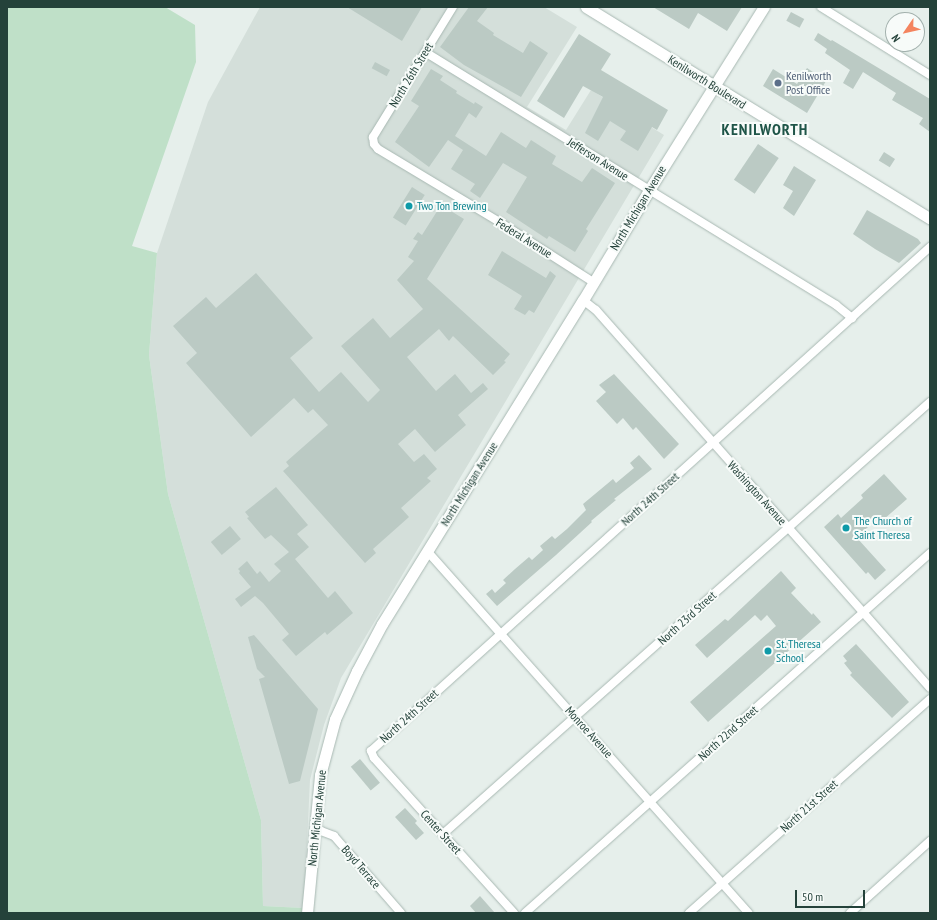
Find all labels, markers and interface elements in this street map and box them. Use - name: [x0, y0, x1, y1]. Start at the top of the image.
- north arrow: [885, 12, 925, 52]
- text: N: [888, 32, 903, 45]
- street label: North 26th Street: [386, 40, 436, 110]
- street label: Kenilworth Boulevard: [665, 52, 749, 112]
- place label: Kenilworth Post Office: [786, 69, 831, 97]
- marker: Kenilworth Post Office: [773, 78, 783, 88]
- district label: KENILWORTH: [722, 119, 808, 139]
- street label: Jefferson Avenue: [565, 134, 631, 184]
- street label: North Michigan Avenue: [607, 163, 669, 253]
- place label: Two Ton Brewing: [417, 199, 487, 213]
- marker: Two Ton Brewing: [404, 201, 414, 211]
- street label: Federal Avenue: [493, 215, 555, 261]
- street label: North Michigan Avenue: [437, 439, 501, 529]
- street label: Washington Avenue: [724, 458, 790, 528]
- street label: North 24th Street: [618, 469, 682, 529]
- place label: The Church of Saint Theresa: [854, 514, 912, 542]
- marker: The Church of Saint Theresa: [841, 523, 851, 533]
- street label: North 23rd Street: [655, 588, 719, 648]
- place label: St. Theresa School: [776, 637, 822, 665]
- marker: St. Theresa School: [763, 646, 773, 656]
- street label: North 24th Street: [377, 686, 441, 746]
- street label: Monroe Avenue: [562, 703, 616, 761]
- street label: North 22nd Street: [695, 703, 761, 763]
- street label: North Michigan Avenue: [305, 769, 329, 867]
- street label: North 21st Street: [777, 777, 841, 835]
- street label: Center Street: [418, 807, 464, 857]
- street label: Boyd Terrace: [338, 842, 384, 892]
- scale bar: [797, 882, 867, 908]
- text: 50 m: [802, 889, 823, 904]

